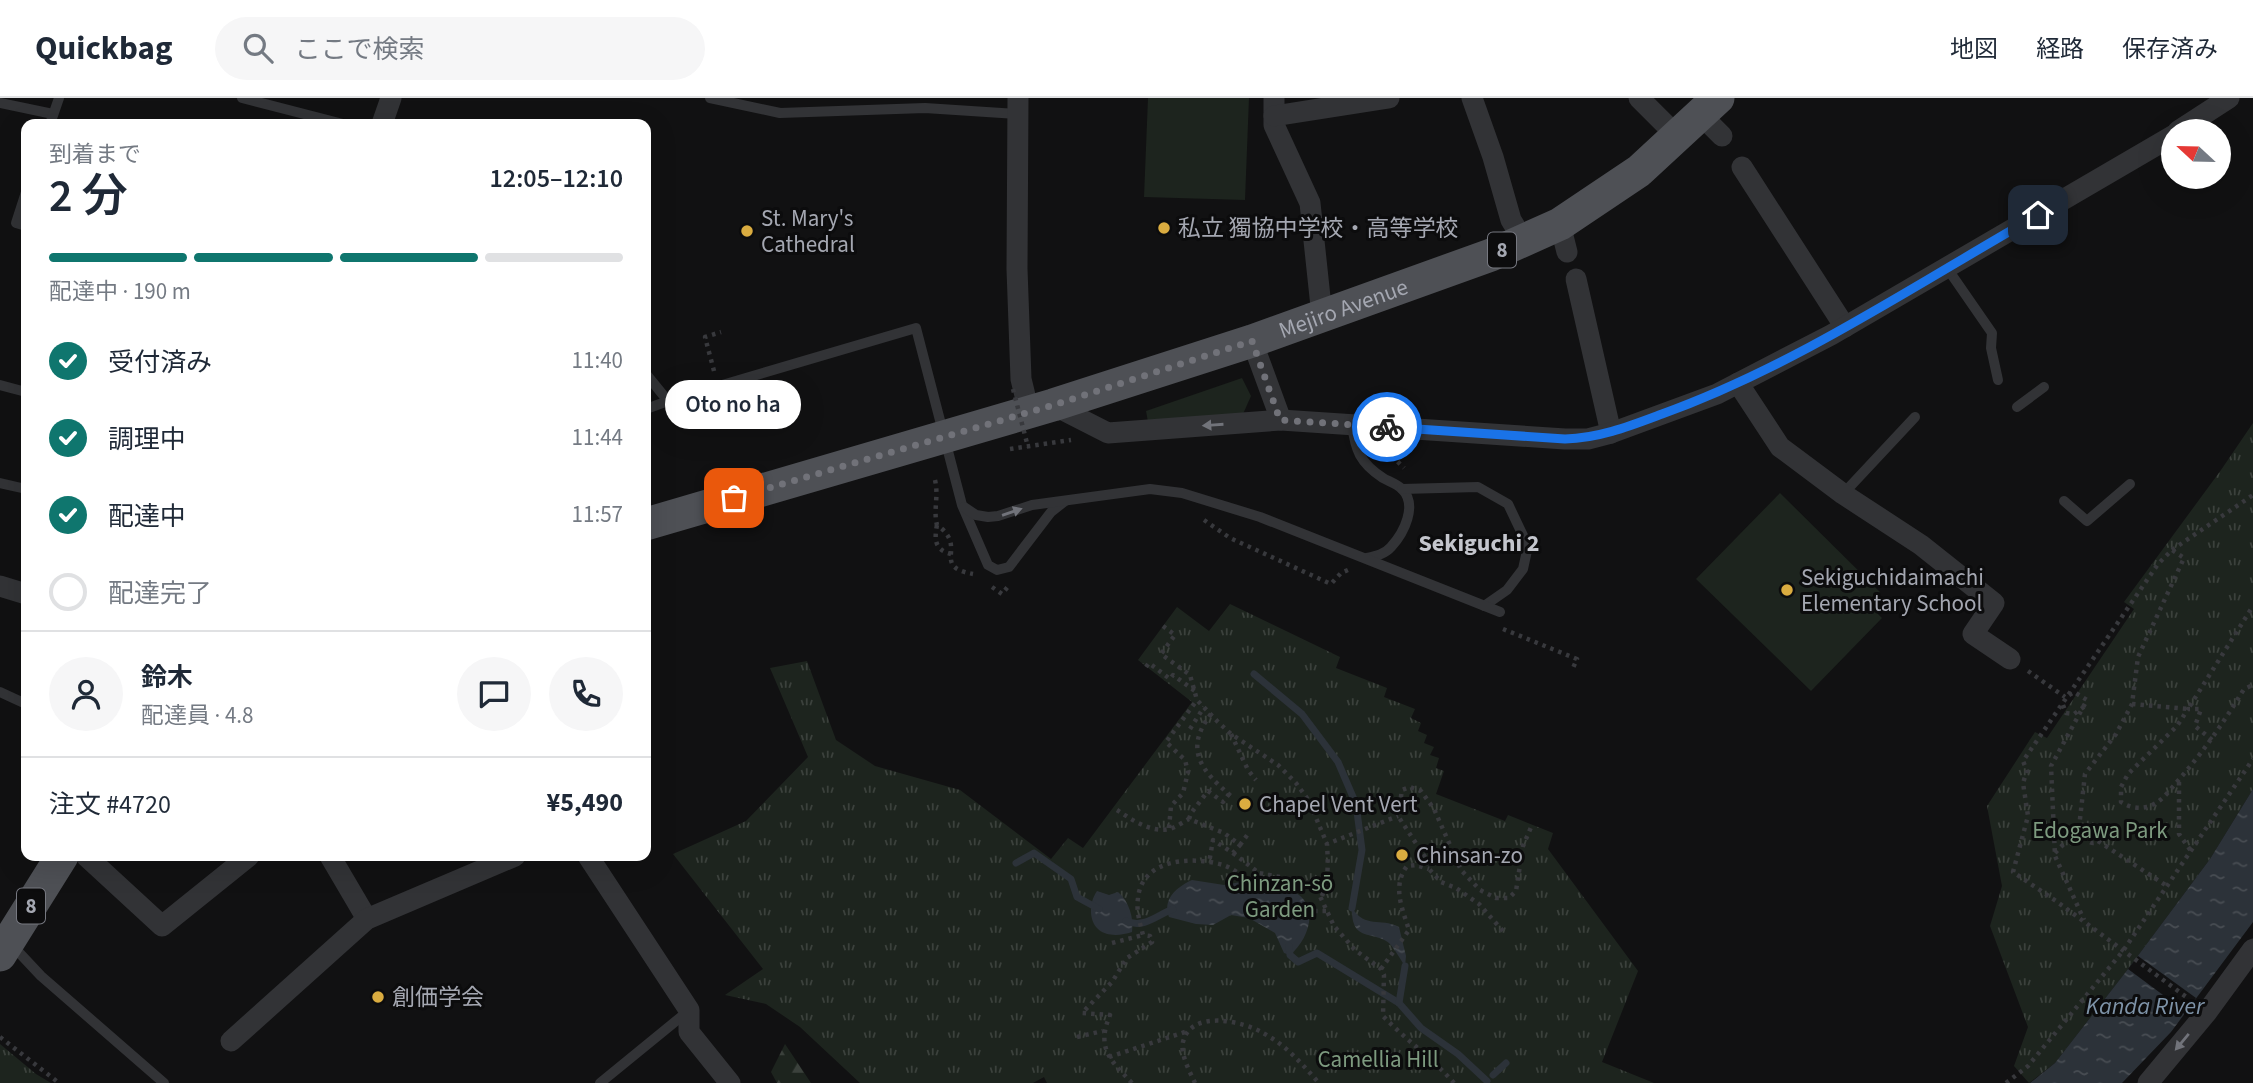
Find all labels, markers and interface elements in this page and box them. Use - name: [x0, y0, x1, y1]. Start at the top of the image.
- search box: [215, 17, 705, 80]
- text: Quickbag: [35, 25, 173, 72]
- icon: search: [239, 29, 277, 67]
- text: ここで検索: [295, 31, 425, 68]
- text: 地図: [1950, 32, 1998, 67]
- text: 経路: [2036, 32, 2084, 67]
- text: 保存済み: [2122, 32, 2218, 67]
- north arrow: [2161, 119, 2231, 189]
- map controls: [2161, 119, 2231, 189]
- text: 到着まで: [49, 138, 141, 171]
- text: 12:05–12:10: [490, 160, 623, 197]
- text: 2 分: [49, 164, 128, 229]
- pin: [2008, 185, 2068, 245]
- icon: home: [2019, 196, 2057, 234]
- place label: St. Mary's Cathedral: [761, 202, 855, 261]
- place label: 私立 獨協中学校・高等学校: [1178, 212, 1459, 245]
- marker: 私立 獨協中学校・高等学校: [1156, 220, 1172, 236]
- marker: St. Mary's Cathedral: [739, 223, 755, 239]
- road number: 8: [1488, 232, 1516, 268]
- street label: Mejiro Avenue: [1274, 270, 1413, 347]
- text: 配達中 · 190 m: [49, 275, 191, 308]
- icon: check: [49, 342, 87, 380]
- text: 受付済み: [108, 344, 212, 381]
- text: 11:40: [572, 344, 623, 377]
- callout: Oto no ha: [666, 379, 802, 428]
- text: Oto no ha: [685, 388, 781, 421]
- courier: [1352, 392, 1422, 462]
- icon: bike: [1368, 408, 1406, 446]
- icon: check: [49, 419, 87, 457]
- one-way arrow: [1201, 420, 1223, 431]
- text: 調理中: [108, 421, 186, 458]
- text: 11:44: [572, 421, 623, 454]
- pin: [704, 468, 764, 528]
- icon: bag: [715, 479, 753, 517]
- icon: check: [49, 496, 87, 534]
- text: 配達中: [108, 498, 186, 535]
- text: 11:57: [572, 498, 623, 531]
- one-way arrow: [1001, 506, 1022, 517]
- district label: Sekiguchi 2: [1418, 526, 1540, 561]
- place label: Sekiguchidaimachi Elementary School: [1801, 561, 1984, 620]
- text: 配達完了: [108, 575, 212, 612]
- marker: Sekiguchidaimachi Elementary School: [1779, 582, 1795, 598]
- button: person: [49, 657, 123, 731]
- button: chat: [457, 657, 531, 731]
- button: phone: [549, 657, 623, 731]
- text: 鈴木: [141, 659, 193, 696]
- text: 配達員 · 4.8: [141, 699, 254, 732]
- text: ¥5,490: [547, 784, 623, 821]
- text: 注文 #4720: [49, 786, 171, 823]
- place label: Chapel Vent Vert: [1259, 788, 1418, 821]
- marker: Chapel Vent Vert: [1237, 796, 1253, 812]
- park label: Edogawa Park: [2032, 814, 2168, 847]
- place label: Chinsan-zo: [1416, 839, 1523, 872]
- marker: Chinsan-zo: [1394, 847, 1410, 863]
- park label: Chinzan-sō Garden: [1227, 867, 1333, 926]
- road number: 8: [17, 888, 45, 924]
- place label: 創価学会: [392, 981, 484, 1014]
- marker: 創価学会: [370, 989, 386, 1005]
- water label: Kanda River: [2086, 989, 2206, 1024]
- one-way arrow: [2175, 1034, 2190, 1051]
- park label: Camellia Hill: [1317, 1043, 1439, 1076]

